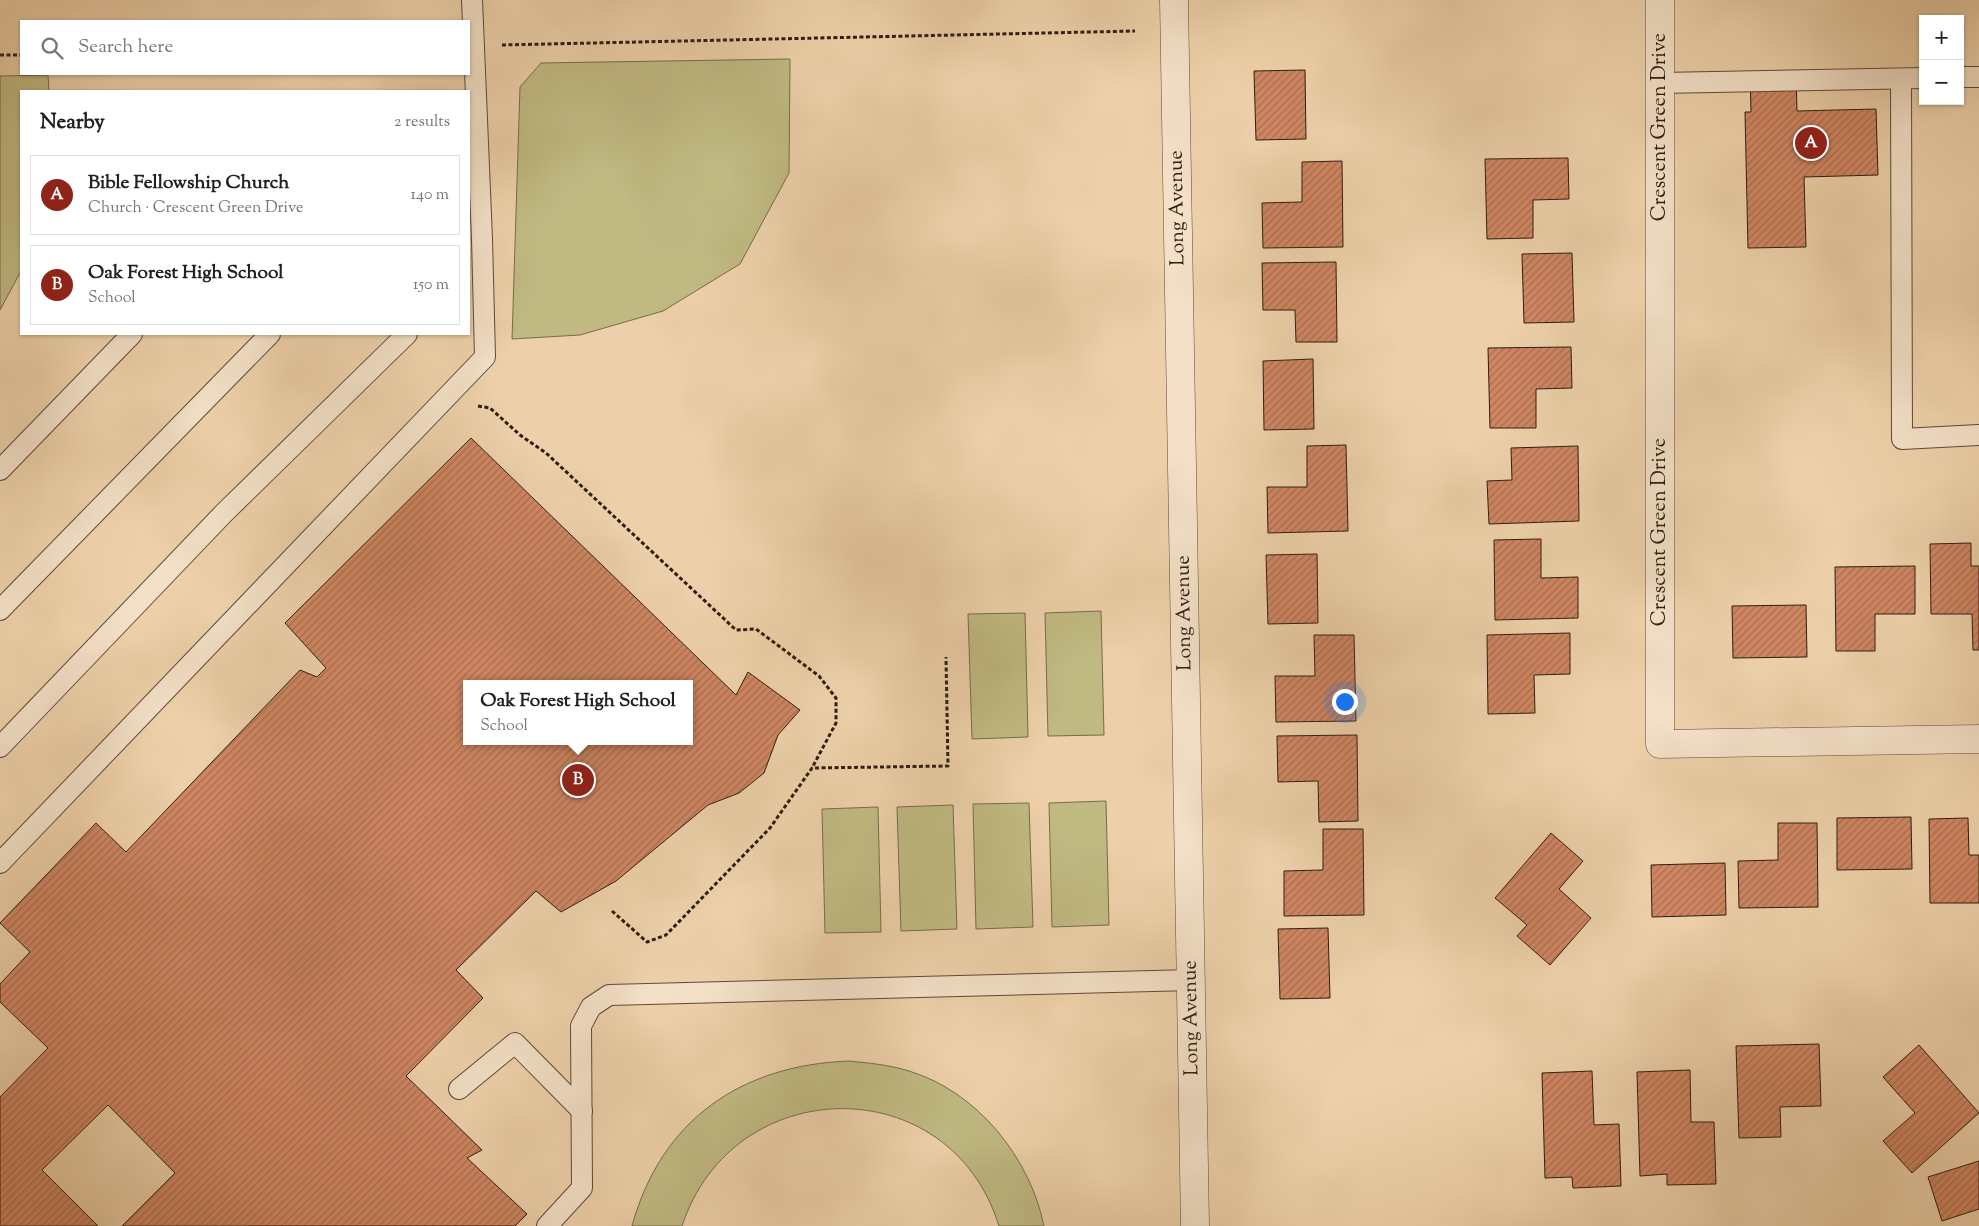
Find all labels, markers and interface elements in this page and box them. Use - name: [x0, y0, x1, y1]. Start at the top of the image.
- map controls: [1919, 15, 1964, 105]
- button: +: [1919, 15, 1964, 60]
- search box: [20, 20, 470, 75]
- street label: Crescent Green Drive: [1646, 33, 1675, 221]
- icon: search: [38, 34, 66, 62]
- text: Search here: [78, 34, 173, 61]
- button: −: [1919, 60, 1964, 105]
- text: Nearby: [40, 108, 105, 138]
- text: 2 results: [394, 111, 450, 134]
- pin: A: [1795, 124, 1827, 162]
- street label: Long Avenue: [1162, 150, 1194, 266]
- text: Bible Fellowship Church: [88, 170, 289, 197]
- text: A: [51, 184, 64, 207]
- text: 140 m: [411, 184, 449, 207]
- text: Church · Crescent Green Drive: [88, 197, 303, 220]
- text: Oak Forest High School: [88, 260, 284, 287]
- text: B: [52, 274, 62, 297]
- text: 150 m: [413, 274, 449, 297]
- text: School: [88, 287, 136, 310]
- street label: Crescent Green Drive: [1646, 438, 1675, 626]
- street label: Long Avenue: [1169, 555, 1201, 671]
- popup: [463, 680, 693, 745]
- text: Oak Forest High School: [480, 688, 676, 715]
- your location: [1332, 689, 1358, 715]
- text: School: [480, 715, 528, 738]
- pin: B: [562, 761, 594, 799]
- street label: Long Avenue: [1176, 960, 1208, 1076]

